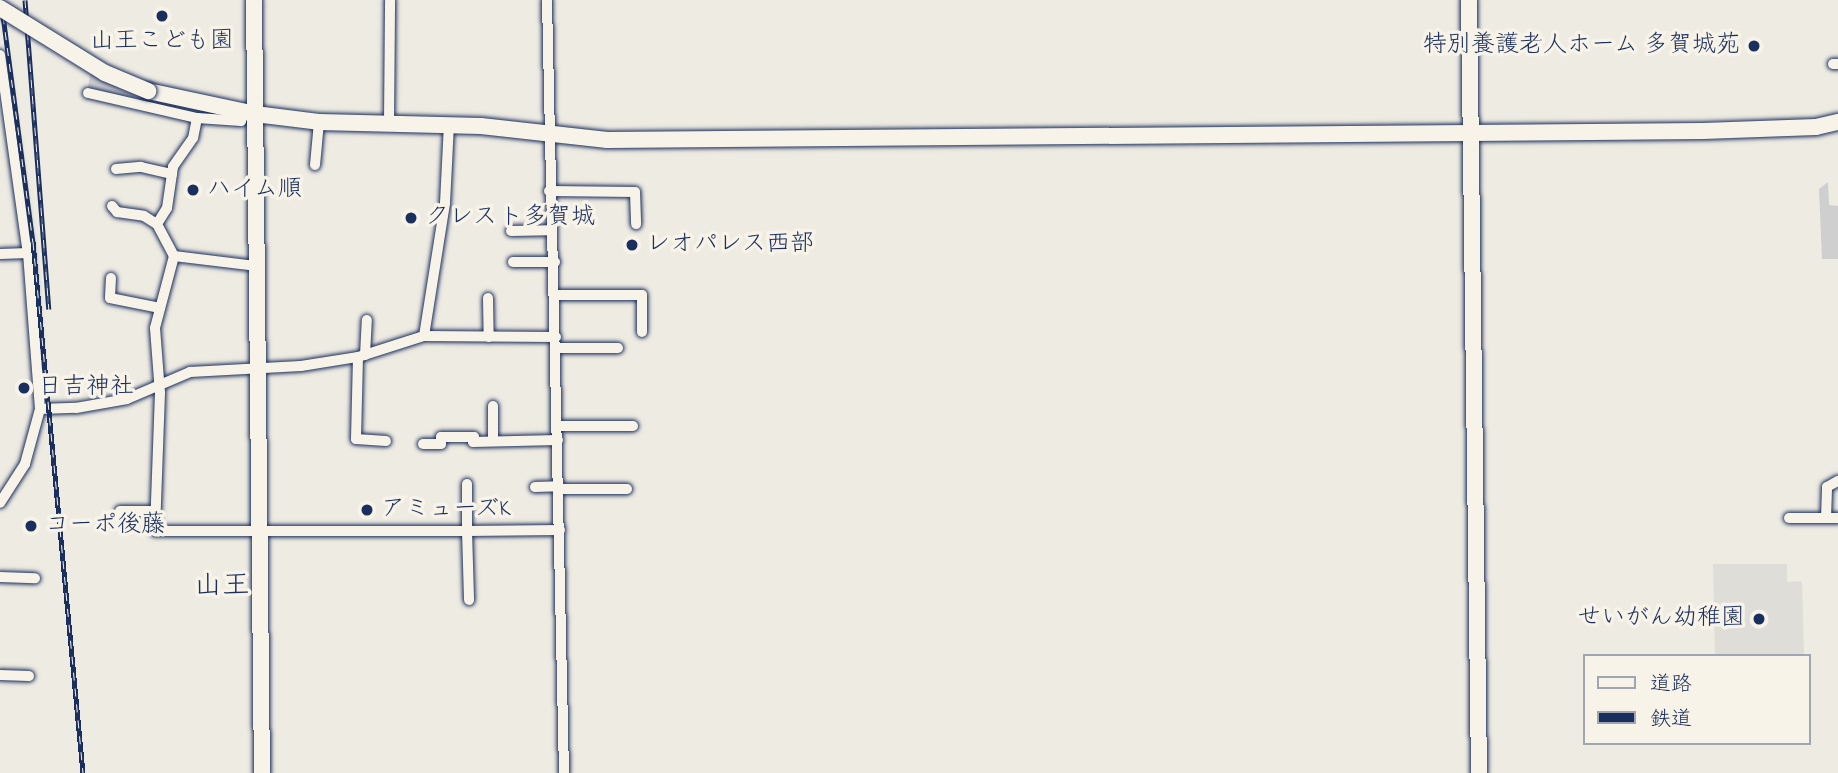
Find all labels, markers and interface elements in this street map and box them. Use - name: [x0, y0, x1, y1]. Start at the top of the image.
- marker: 山王こども園: [154, 8, 170, 24]
- place label: 山王こども園: [90, 28, 234, 56]
- place label: 特別養護老人ホーム 多賀城苑: [1422, 32, 1740, 60]
- marker: 特別養護老人ホーム 多賀城苑: [1746, 38, 1762, 54]
- place label: ハイム順: [207, 176, 303, 204]
- marker: ハイム順: [185, 182, 201, 198]
- place label: クレスト多賀城: [425, 204, 593, 232]
- marker: クレスト多賀城: [403, 210, 419, 226]
- place label: レオパレス西部: [646, 231, 814, 259]
- marker: レオパレス西部: [624, 237, 640, 253]
- place label: 日吉神社: [38, 374, 134, 402]
- marker: 日吉神社: [16, 380, 32, 396]
- place label: アミューズK: [381, 496, 513, 524]
- marker: アミューズK: [359, 502, 375, 518]
- place label: コーポ後藤: [45, 512, 165, 540]
- marker: コーポ後藤: [23, 518, 39, 534]
- district label: 山王: [194, 570, 250, 604]
- place label: せいがん幼稚園: [1577, 605, 1745, 633]
- marker: せいがん幼稚園: [1751, 611, 1767, 627]
- legend: [1582, 654, 1810, 745]
- text: 道路: [1650, 670, 1692, 700]
- text: 鉄道: [1650, 705, 1692, 735]

